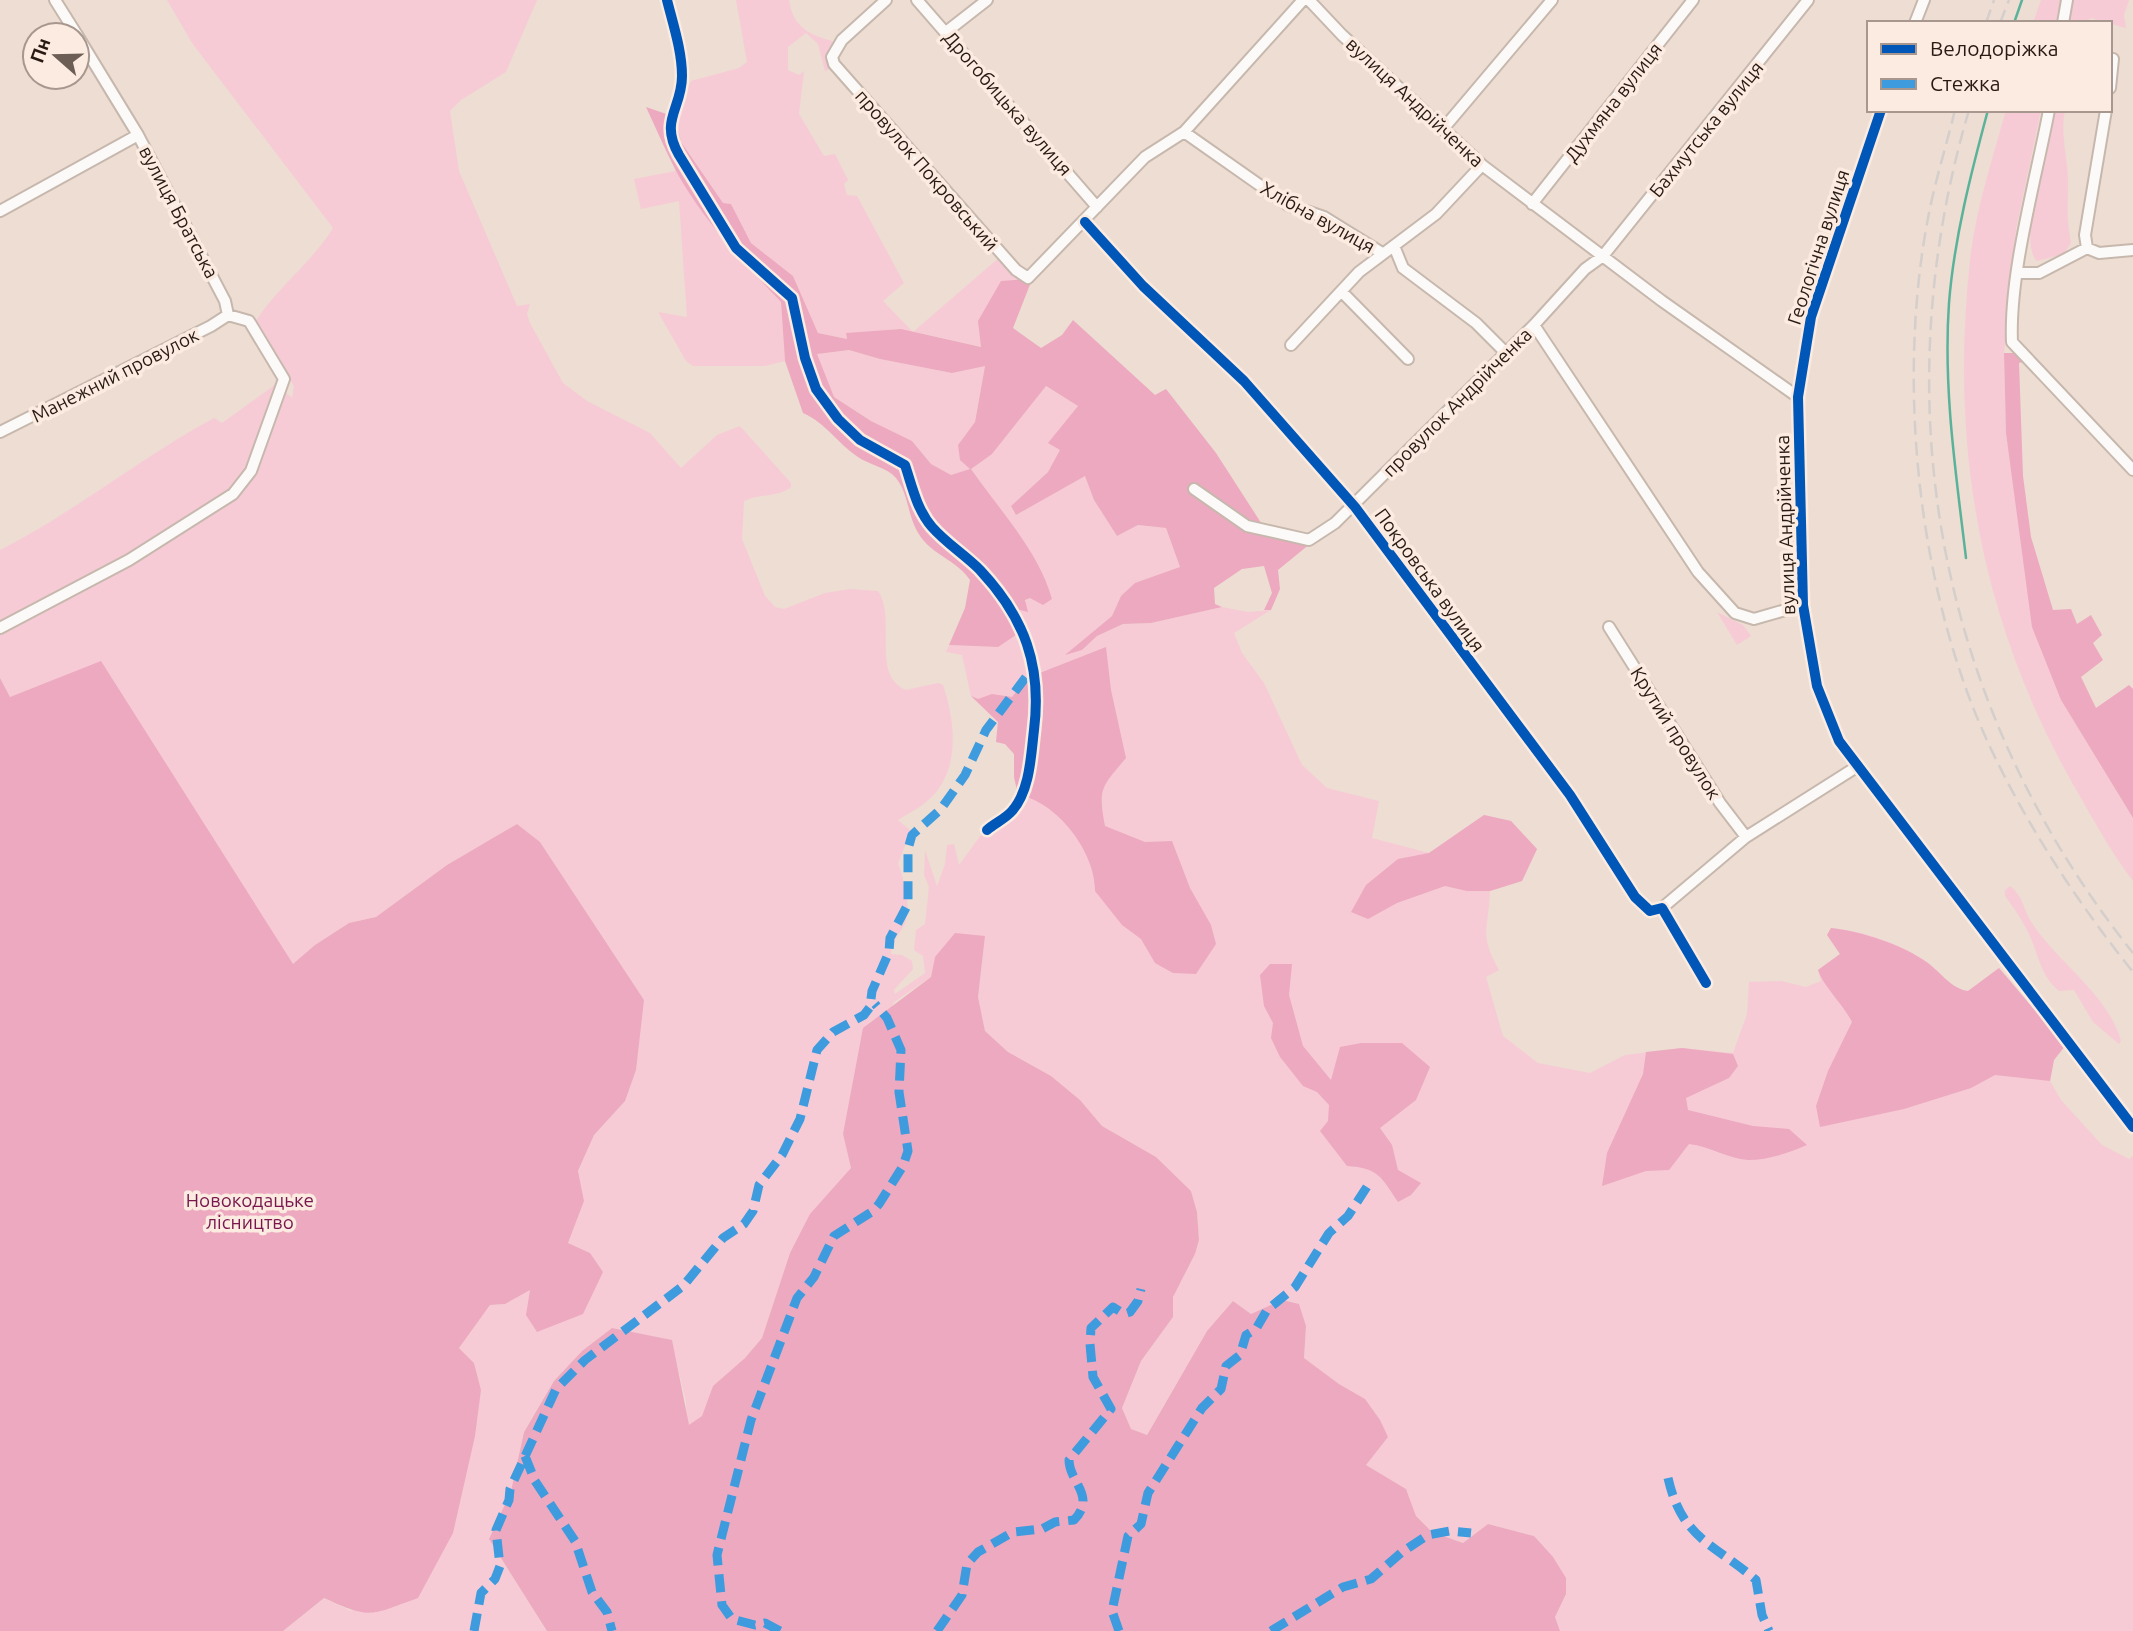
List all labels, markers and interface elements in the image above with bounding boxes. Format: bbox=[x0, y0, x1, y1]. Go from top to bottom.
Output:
north arrow bbox=[21, 21, 91, 91]
legend bbox=[1867, 21, 2112, 112]
street label: Дрогобицька вулиця bbox=[939, 26, 1077, 180]
street label: вулиця Андрійченка bbox=[1342, 33, 1488, 171]
text: Пн bbox=[25, 35, 55, 66]
text: Велодоріжка bbox=[1930, 36, 2059, 60]
street label: Духмяна вулиця bbox=[1560, 38, 1666, 166]
street label: Бахмутська вулиця bbox=[1644, 57, 1768, 201]
text: Стежка bbox=[1930, 71, 2001, 95]
street label: провулок Покровський bbox=[851, 85, 1003, 255]
street label: вулиця Братська bbox=[135, 142, 223, 282]
street label: Геологічна вулиця bbox=[1783, 167, 1853, 327]
street label: Хлібна вулиця bbox=[1257, 177, 1379, 257]
street label: Манежний провулок bbox=[28, 323, 202, 427]
street label: провулок Андрійченка bbox=[1378, 323, 1536, 481]
street label: вулиця Андрійченка bbox=[1771, 435, 1799, 615]
street label: Покровська вулиця bbox=[1370, 504, 1490, 656]
street label: Крутий провулок bbox=[1626, 663, 1726, 803]
park label: Новокодацьке лісництво bbox=[186, 1189, 314, 1233]

